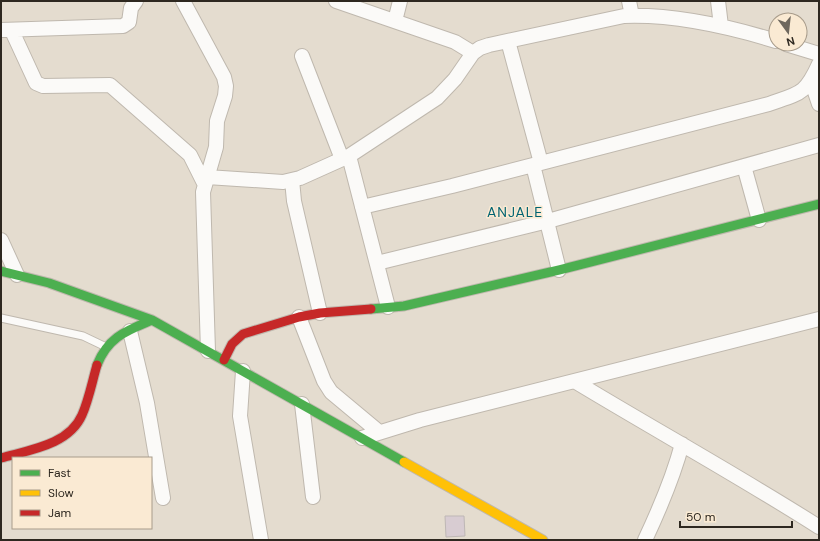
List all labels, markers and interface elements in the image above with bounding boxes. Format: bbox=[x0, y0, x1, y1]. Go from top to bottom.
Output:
north arrow bbox=[768, 12, 808, 52]
text: N bbox=[785, 34, 796, 49]
district label: ANJALE bbox=[487, 203, 543, 221]
legend bbox=[12, 457, 152, 529]
text: Fast bbox=[48, 465, 71, 481]
text: Slow bbox=[48, 485, 74, 501]
scale bar bbox=[680, 503, 792, 529]
text: Jam bbox=[48, 505, 71, 521]
text: 50 m bbox=[686, 509, 715, 525]

